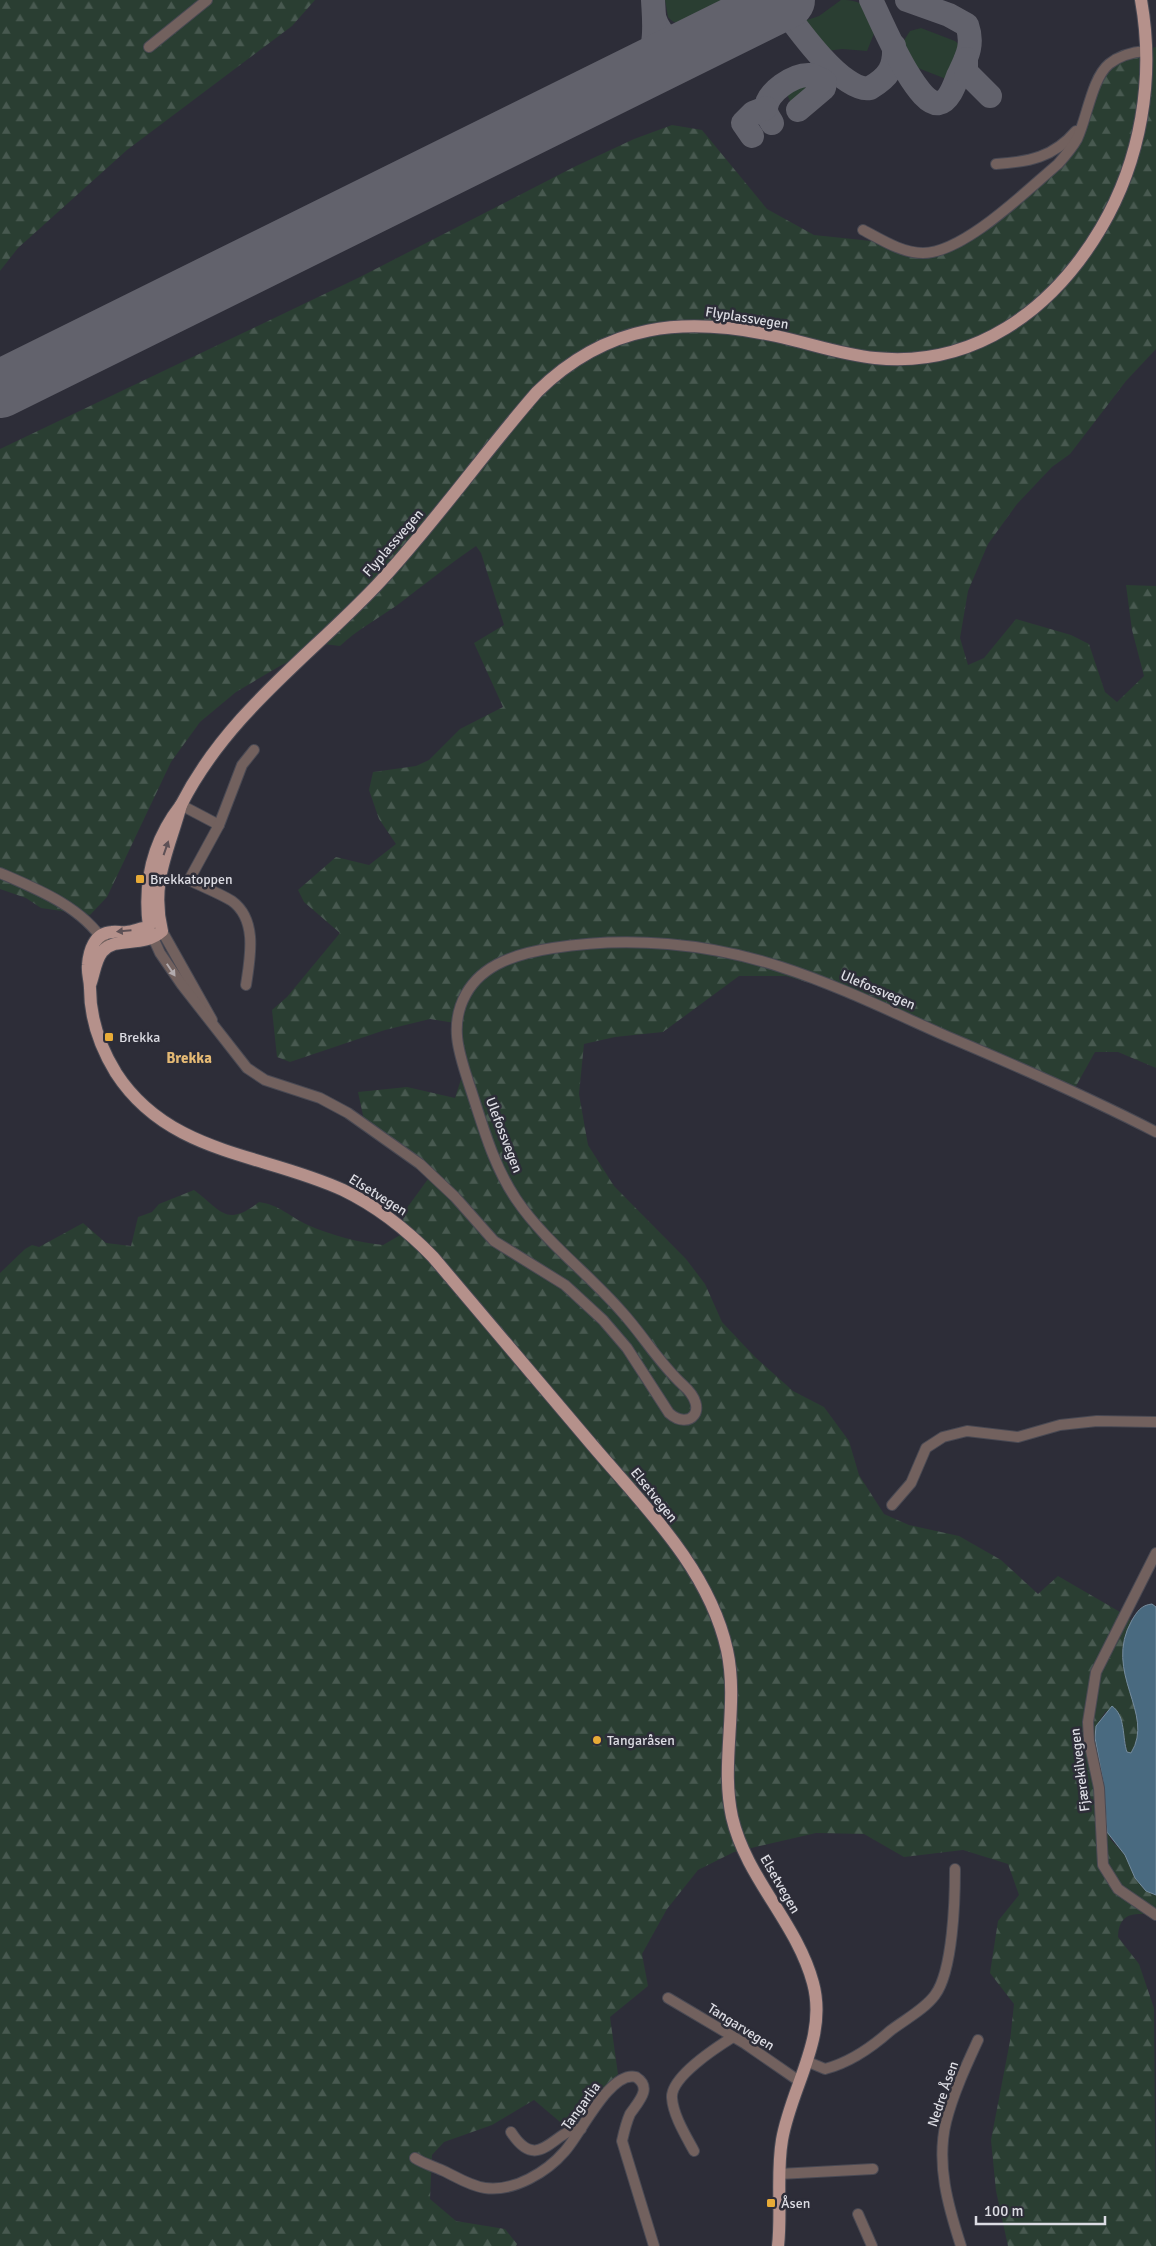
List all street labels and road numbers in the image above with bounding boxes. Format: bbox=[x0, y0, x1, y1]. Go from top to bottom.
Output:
street label: Flyplassvegen bbox=[704, 303, 790, 333]
street label: Flyplassvegen bbox=[359, 506, 427, 580]
street label: Ulefossvegen bbox=[838, 967, 918, 1013]
street label: Ulefossvegen bbox=[482, 1095, 526, 1175]
street label: Elsetvegen bbox=[346, 1170, 410, 1220]
street label: Elsetvegen bbox=[627, 1464, 681, 1526]
street label: Fjærekilvegen bbox=[1066, 1727, 1094, 1813]
street label: Elsetvegen bbox=[756, 1851, 804, 1917]
street label: Tangarvegen bbox=[704, 2000, 778, 2054]
street label: Nedre Åsen bbox=[924, 2059, 962, 2129]
street label: Tangarlia bbox=[558, 2079, 604, 2133]

